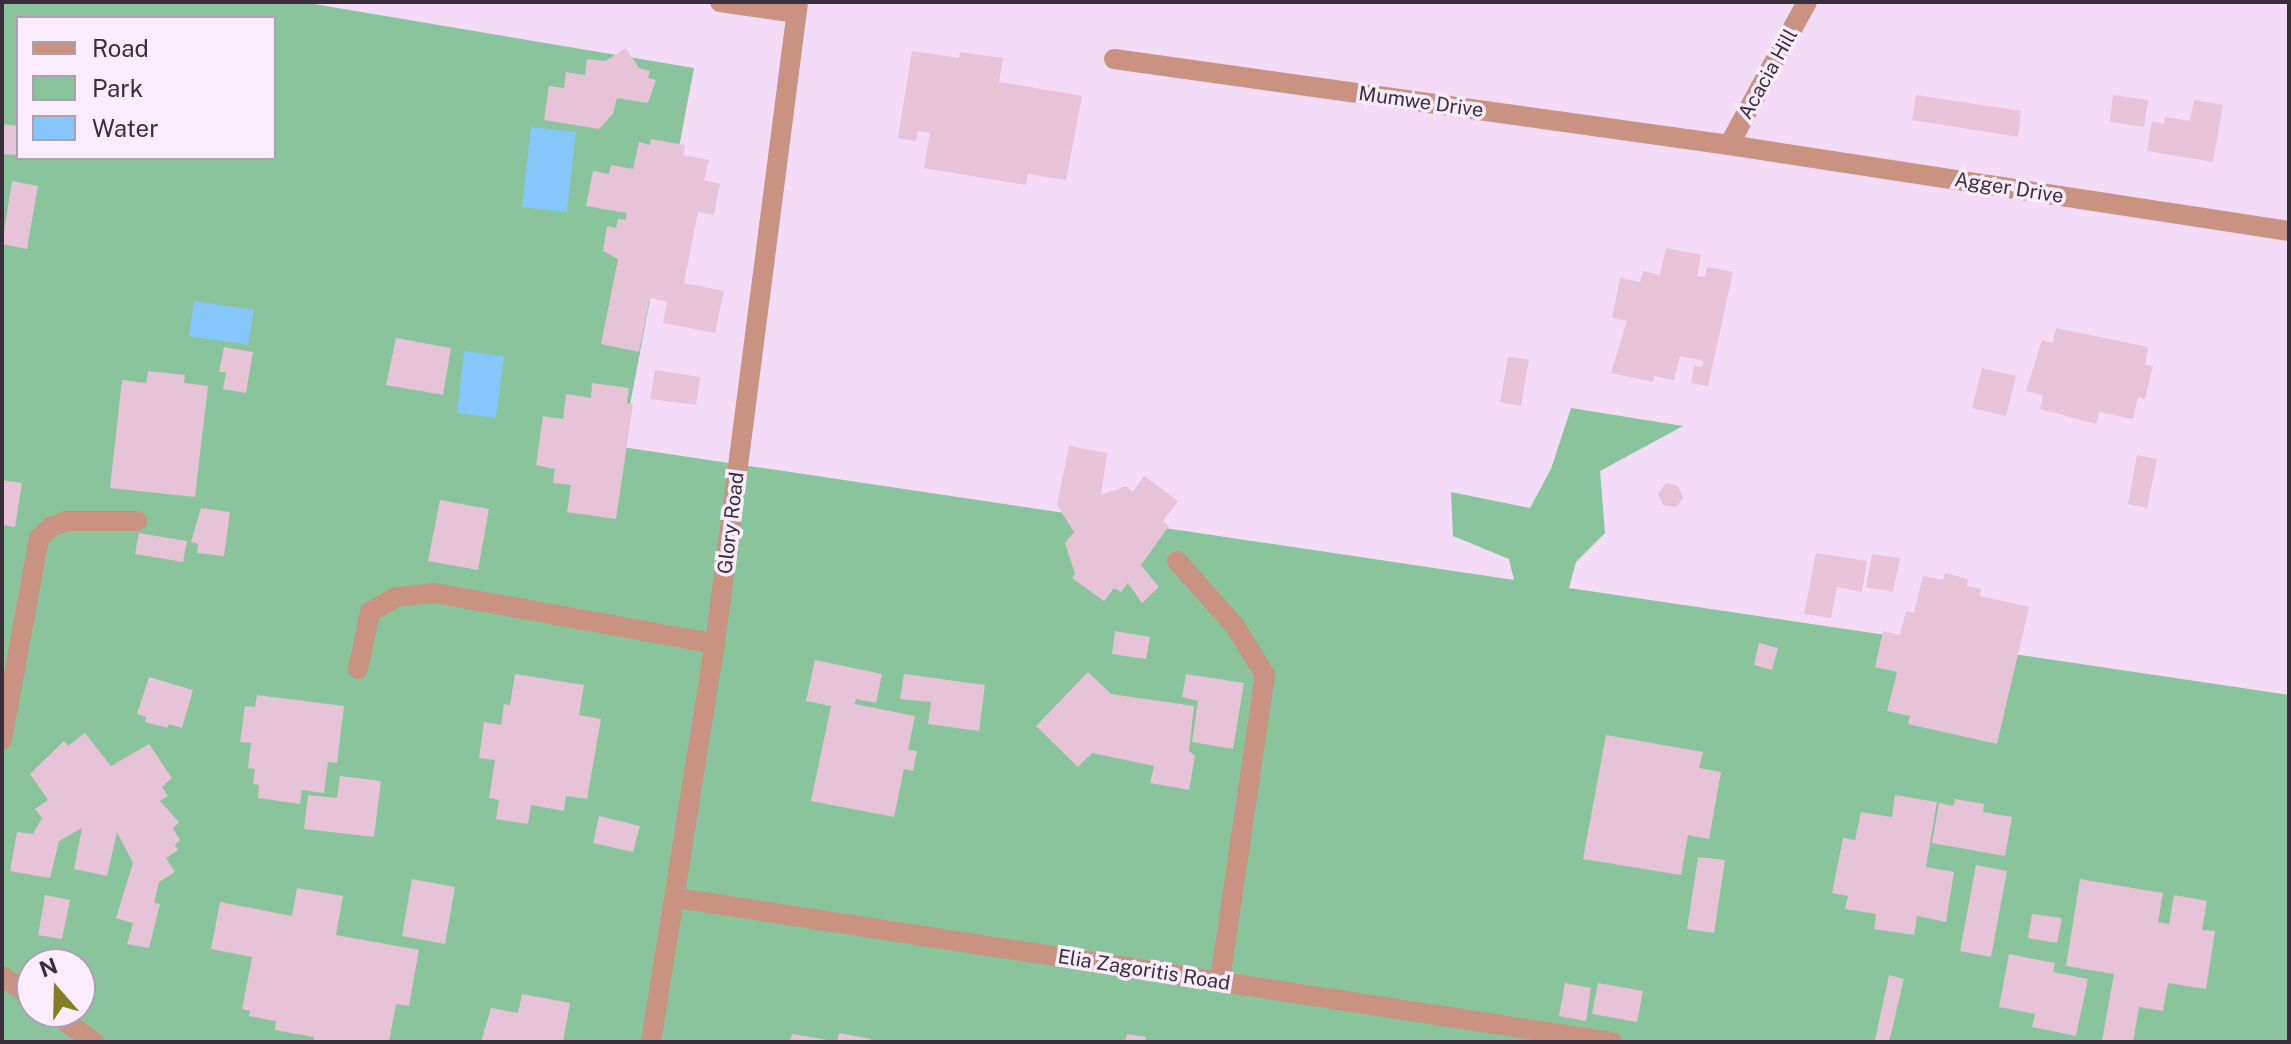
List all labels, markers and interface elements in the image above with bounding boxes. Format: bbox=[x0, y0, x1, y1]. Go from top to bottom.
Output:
legend bbox=[16, 16, 276, 160]
street label: Acacia Hill bbox=[1733, 25, 1803, 123]
text: Road bbox=[92, 34, 149, 62]
text: Park bbox=[92, 74, 143, 102]
street label: Mumwe Drive bbox=[1357, 81, 1485, 123]
text: Water bbox=[92, 114, 159, 142]
street label: Agger Drive bbox=[1953, 168, 2065, 208]
street label: Glory Road bbox=[713, 471, 749, 575]
street label: Elia Zagoritis Road bbox=[1056, 945, 1232, 995]
north arrow bbox=[16, 948, 96, 1028]
text: N bbox=[36, 952, 61, 982]

